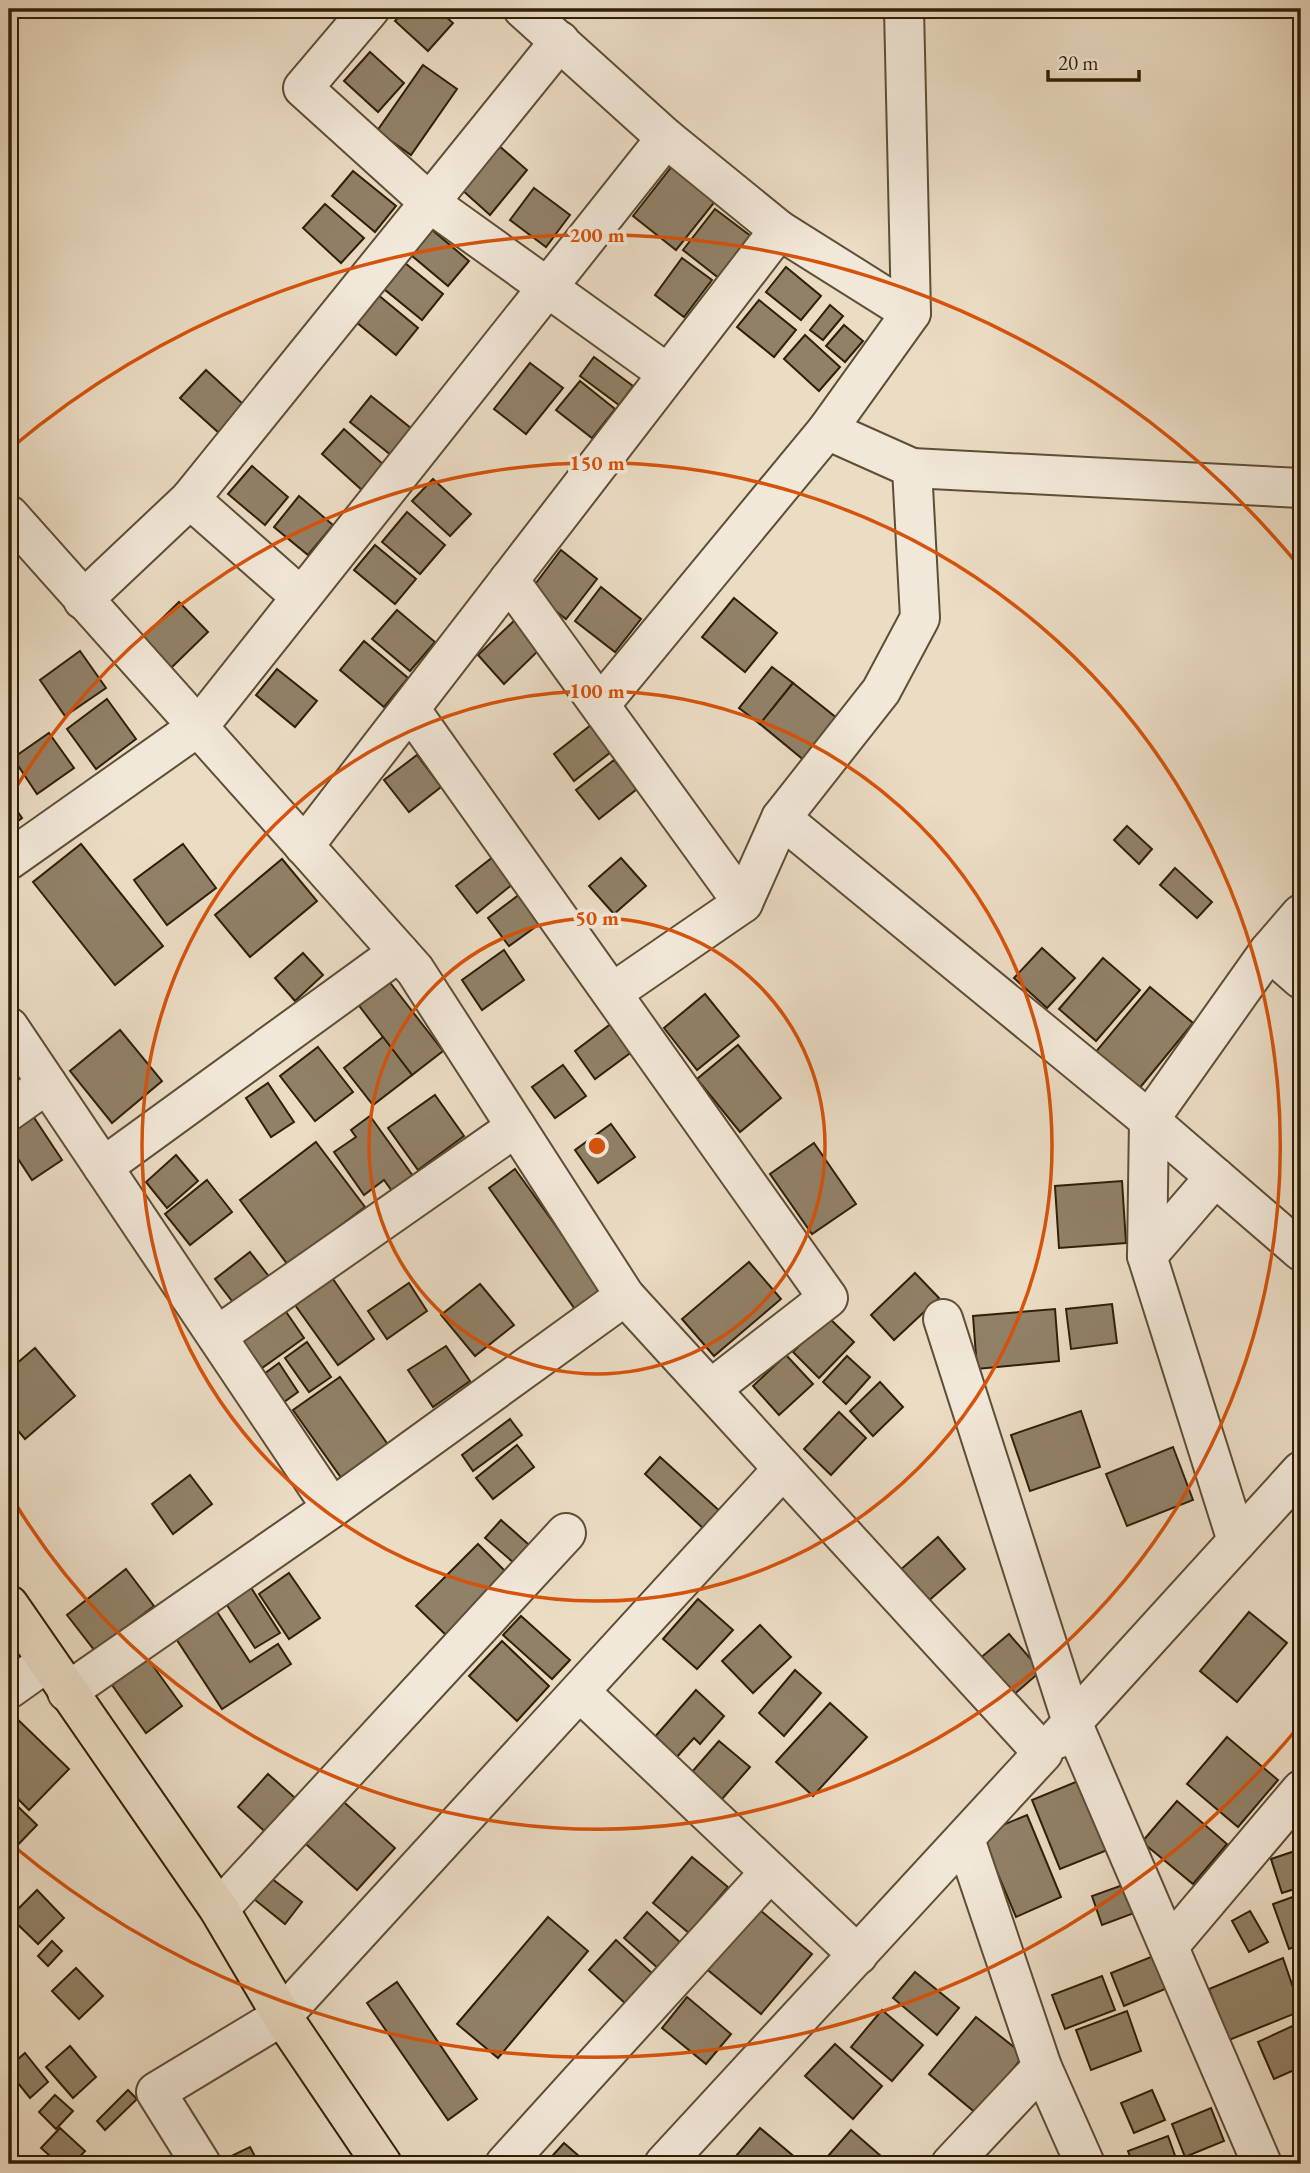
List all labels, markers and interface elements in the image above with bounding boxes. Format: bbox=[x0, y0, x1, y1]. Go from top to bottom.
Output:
scale bar bbox=[1048, 38, 1138, 82]
text: 20 m bbox=[1058, 49, 1099, 76]
text: 200 m bbox=[569, 221, 625, 248]
text: 150 m bbox=[569, 449, 625, 476]
text: 100 m bbox=[569, 677, 625, 704]
text: 50 m bbox=[575, 904, 619, 931]
centre of rings bbox=[585, 1134, 609, 1158]

